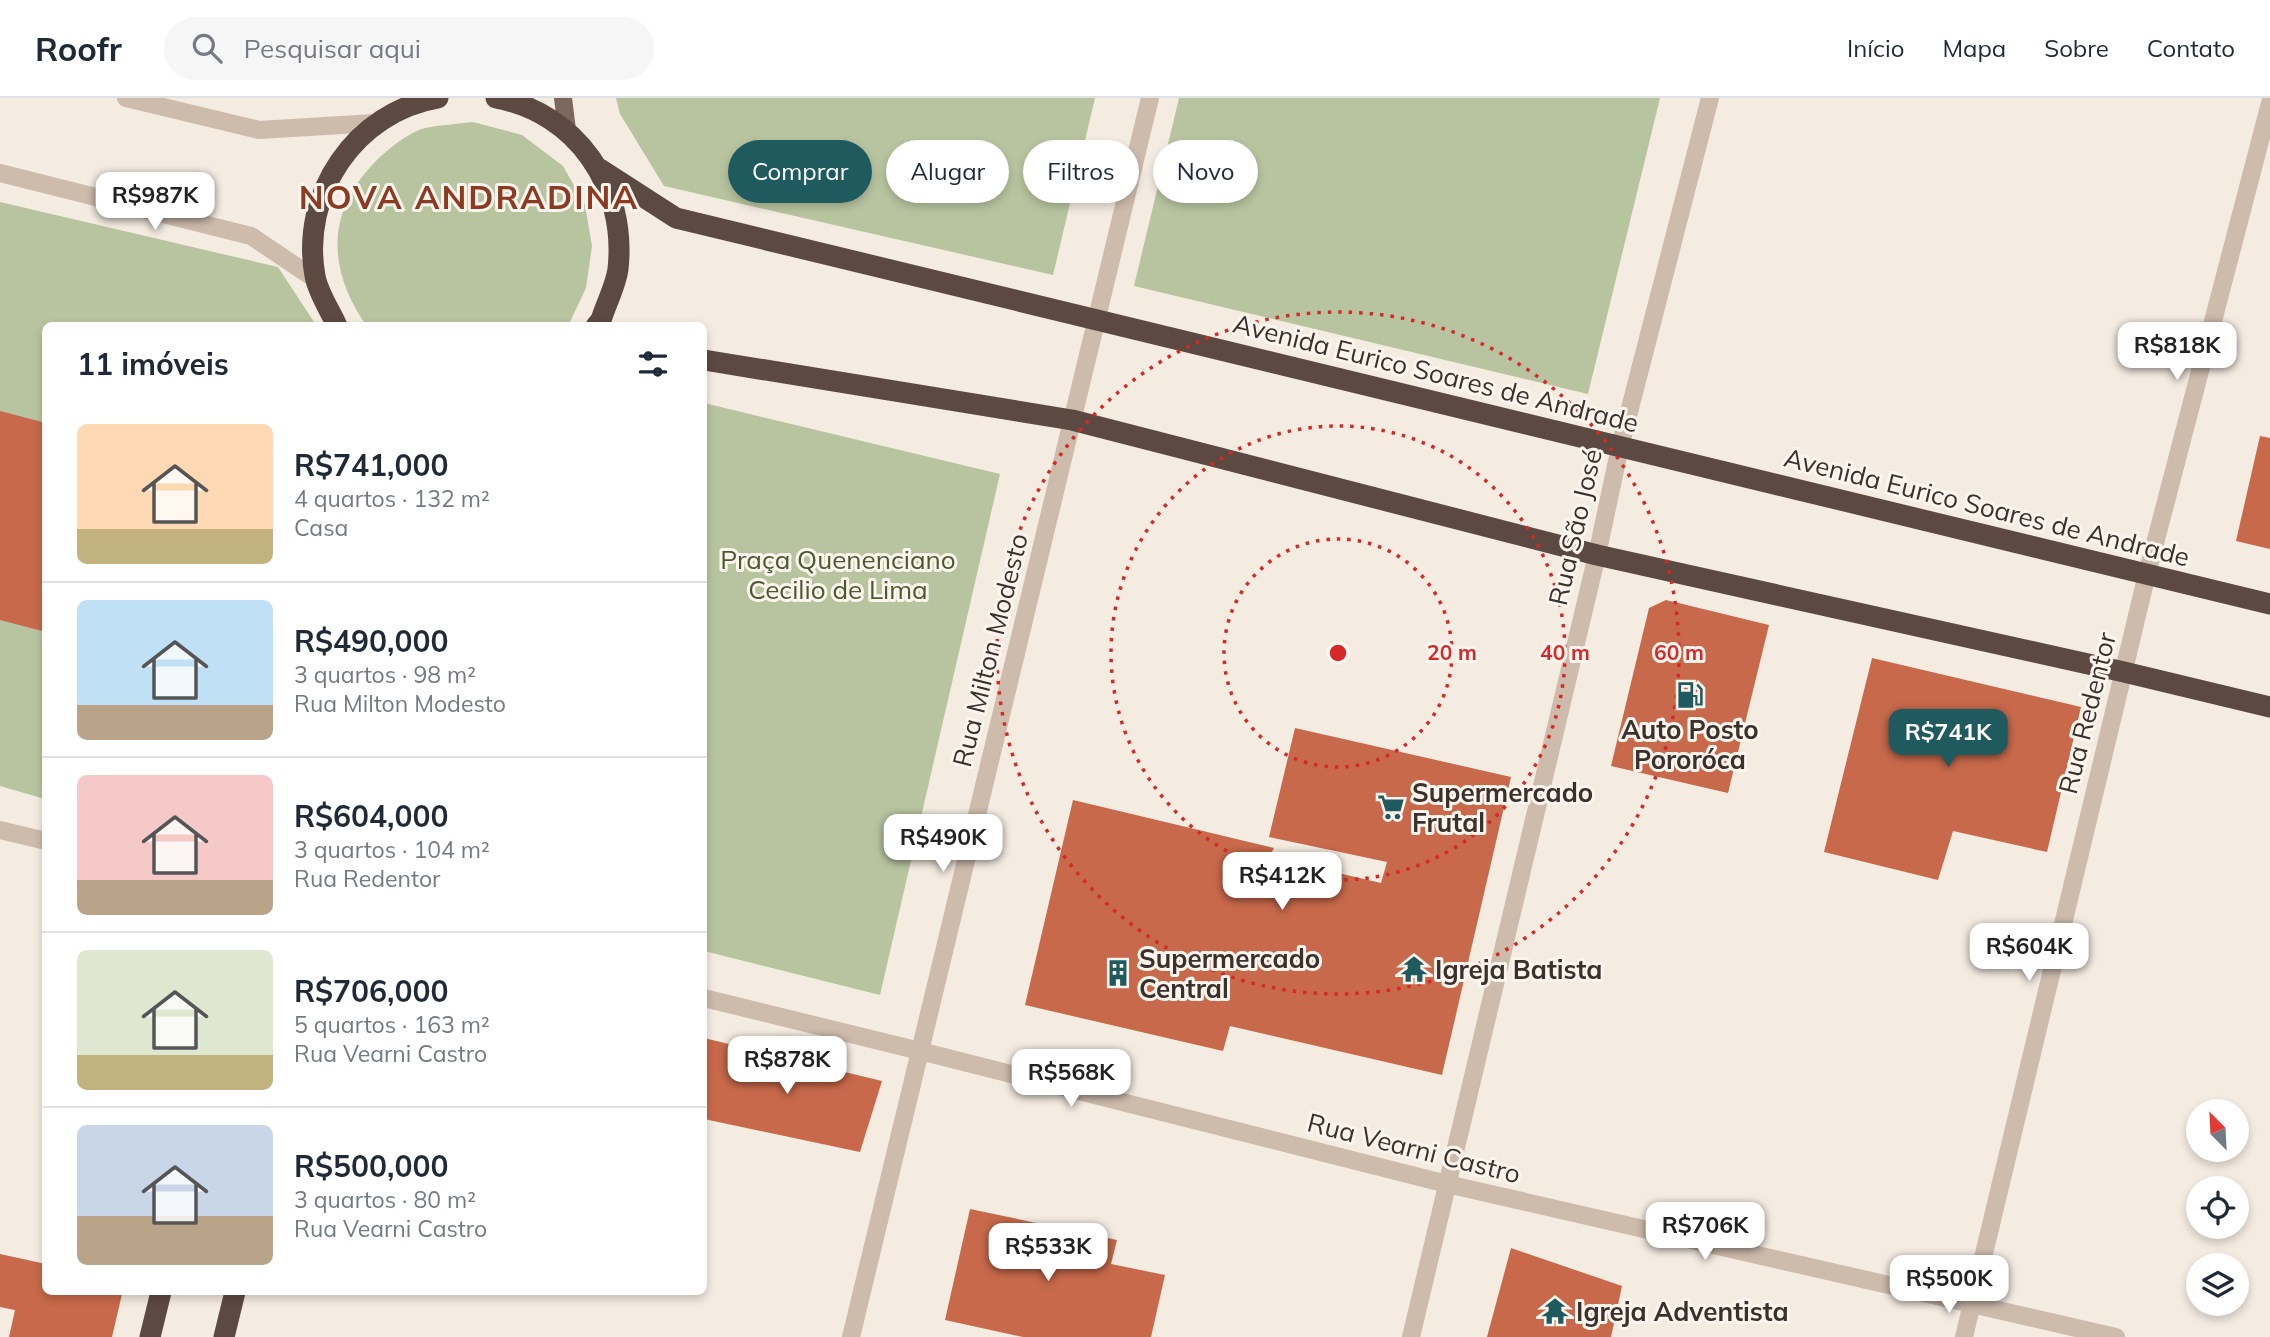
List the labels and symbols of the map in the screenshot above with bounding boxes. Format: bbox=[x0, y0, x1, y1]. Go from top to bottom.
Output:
pin: R$987K bbox=[98, 172, 212, 232]
district label: NOVA ANDRADINA bbox=[299, 176, 639, 217]
street label: Avenida Eurico Soares de Andrade bbox=[1230, 307, 1642, 439]
pin: R$818K bbox=[2120, 322, 2234, 382]
street label: Avenida Eurico Soares de Andrade bbox=[1781, 441, 2193, 573]
street label: Rua São José bbox=[1541, 446, 1609, 608]
street label: Rua Milton Modesto bbox=[945, 530, 1035, 770]
park label: Praça Quenenciano Cecilio de Lima bbox=[720, 543, 956, 606]
street label: Rua Redentor bbox=[2051, 628, 2123, 797]
text: 20 m bbox=[1427, 639, 1477, 665]
text: 40 m bbox=[1540, 639, 1590, 665]
text: 60 m bbox=[1654, 639, 1704, 665]
centre of rings bbox=[1326, 641, 1350, 665]
fuel station icon: Auto Posto Pororóca bbox=[1675, 680, 1705, 710]
pin: R$741K bbox=[1891, 710, 2005, 769]
place label: Auto Posto Pororóca bbox=[1621, 713, 1759, 776]
place label: Supermercado Frutal bbox=[1412, 776, 1593, 839]
supermarket icon: Supermercado Frutal bbox=[1376, 792, 1406, 822]
pin: R$490K bbox=[886, 814, 1000, 874]
pin: R$412K bbox=[1225, 852, 1339, 912]
pin: R$604K bbox=[1972, 924, 2086, 983]
place label: Supermercado Central bbox=[1139, 942, 1320, 1005]
place label: Igreja Batista bbox=[1435, 953, 1602, 986]
temple icon: Igreja Batista bbox=[1399, 954, 1429, 984]
building icon: Supermercado Central bbox=[1103, 958, 1133, 988]
pin: R$878K bbox=[730, 1037, 844, 1096]
pin: R$568K bbox=[1014, 1049, 1128, 1109]
north arrow bbox=[2186, 1099, 2249, 1162]
street label: Rua Vearni Castro bbox=[1304, 1106, 1524, 1190]
pin: R$706K bbox=[1648, 1202, 1762, 1262]
pin: R$533K bbox=[991, 1224, 1105, 1283]
pin: R$500K bbox=[1892, 1256, 2006, 1315]
place label: Igreja Adventista bbox=[1576, 1295, 1789, 1328]
temple icon: Igreja Adventista bbox=[1540, 1296, 1570, 1326]

